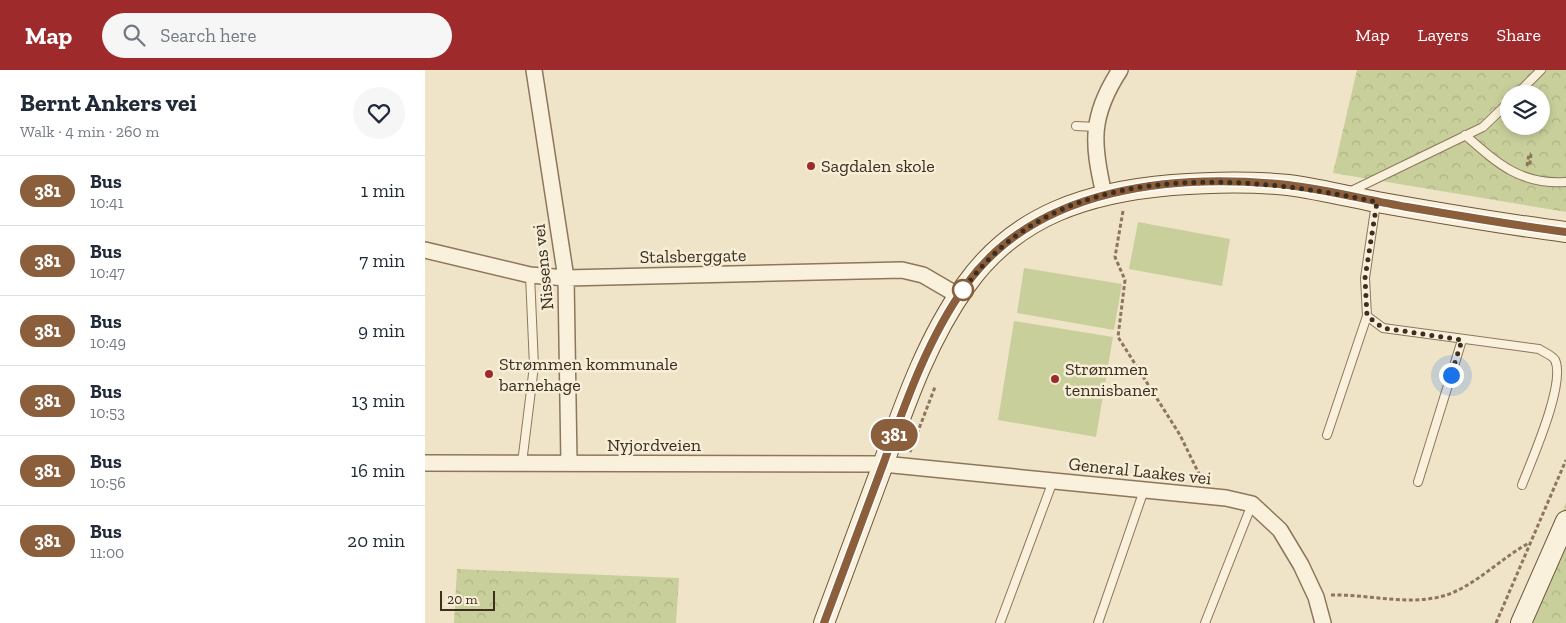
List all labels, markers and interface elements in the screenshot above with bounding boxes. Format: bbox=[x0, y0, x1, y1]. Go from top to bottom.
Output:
search box bbox=[102, 13, 452, 58]
text: Map bbox=[25, 21, 72, 50]
icon: search bbox=[120, 21, 148, 49]
text: Search here bbox=[160, 24, 257, 47]
text: Map bbox=[1355, 24, 1390, 46]
text: Layers bbox=[1418, 24, 1469, 46]
text: Share bbox=[1497, 24, 1541, 46]
map controls bbox=[1500, 85, 1550, 135]
button: layers bbox=[1500, 85, 1550, 135]
button: heart bbox=[353, 87, 405, 139]
text: Bernt Ankers vei bbox=[20, 88, 197, 117]
text: Walk · 4 min · 260 m bbox=[20, 122, 159, 141]
place label: Sagdalen skole bbox=[821, 155, 935, 177]
marker: Sagdalen skole bbox=[805, 160, 817, 172]
text: Bus bbox=[90, 170, 122, 193]
text: 1 min bbox=[361, 179, 405, 202]
text: 381 bbox=[34, 180, 61, 202]
text: 10:41 bbox=[90, 193, 124, 212]
street label: Nissens vei bbox=[528, 223, 558, 311]
text: Bus bbox=[90, 240, 122, 263]
street label: Stalsberggate bbox=[639, 244, 747, 268]
text: 7 min bbox=[359, 249, 405, 272]
text: 381 bbox=[34, 250, 61, 272]
text: 10:47 bbox=[90, 263, 125, 282]
unlabelled marker bbox=[952, 279, 974, 301]
text: Bus bbox=[90, 310, 122, 333]
text: 9 min bbox=[358, 319, 405, 342]
text: 381 bbox=[34, 320, 61, 342]
text: 10:49 bbox=[90, 333, 126, 352]
place label: Strømmen kommunale barnehage bbox=[498, 353, 678, 396]
place label: Strømmen tennisbaner bbox=[1065, 358, 1158, 401]
your location bbox=[1439, 363, 1464, 388]
marker: Strømmen kommunale barnehage bbox=[483, 368, 495, 380]
marker: Strømmen tennisbaner bbox=[1049, 373, 1061, 385]
text: Bus bbox=[90, 380, 122, 403]
text: 13 min bbox=[351, 389, 405, 412]
text: 381 bbox=[34, 390, 61, 412]
text: 10:53 bbox=[90, 403, 125, 422]
line badge: 381 bbox=[865, 419, 923, 451]
text: 381 bbox=[881, 424, 907, 446]
street label: Nyjordveien bbox=[607, 434, 702, 456]
text: Bus bbox=[90, 450, 122, 473]
street label: General Laakes vei bbox=[1068, 453, 1212, 489]
text: 16 min bbox=[351, 459, 405, 482]
text: 381 bbox=[34, 460, 61, 482]
text: 10:56 bbox=[90, 473, 126, 492]
text: Bus bbox=[90, 520, 122, 543]
text: 20 min bbox=[347, 529, 405, 552]
text: 381 bbox=[34, 530, 61, 552]
text: 11:00 bbox=[90, 543, 124, 562]
scale bar bbox=[440, 588, 495, 611]
text: 20 m bbox=[447, 591, 478, 608]

